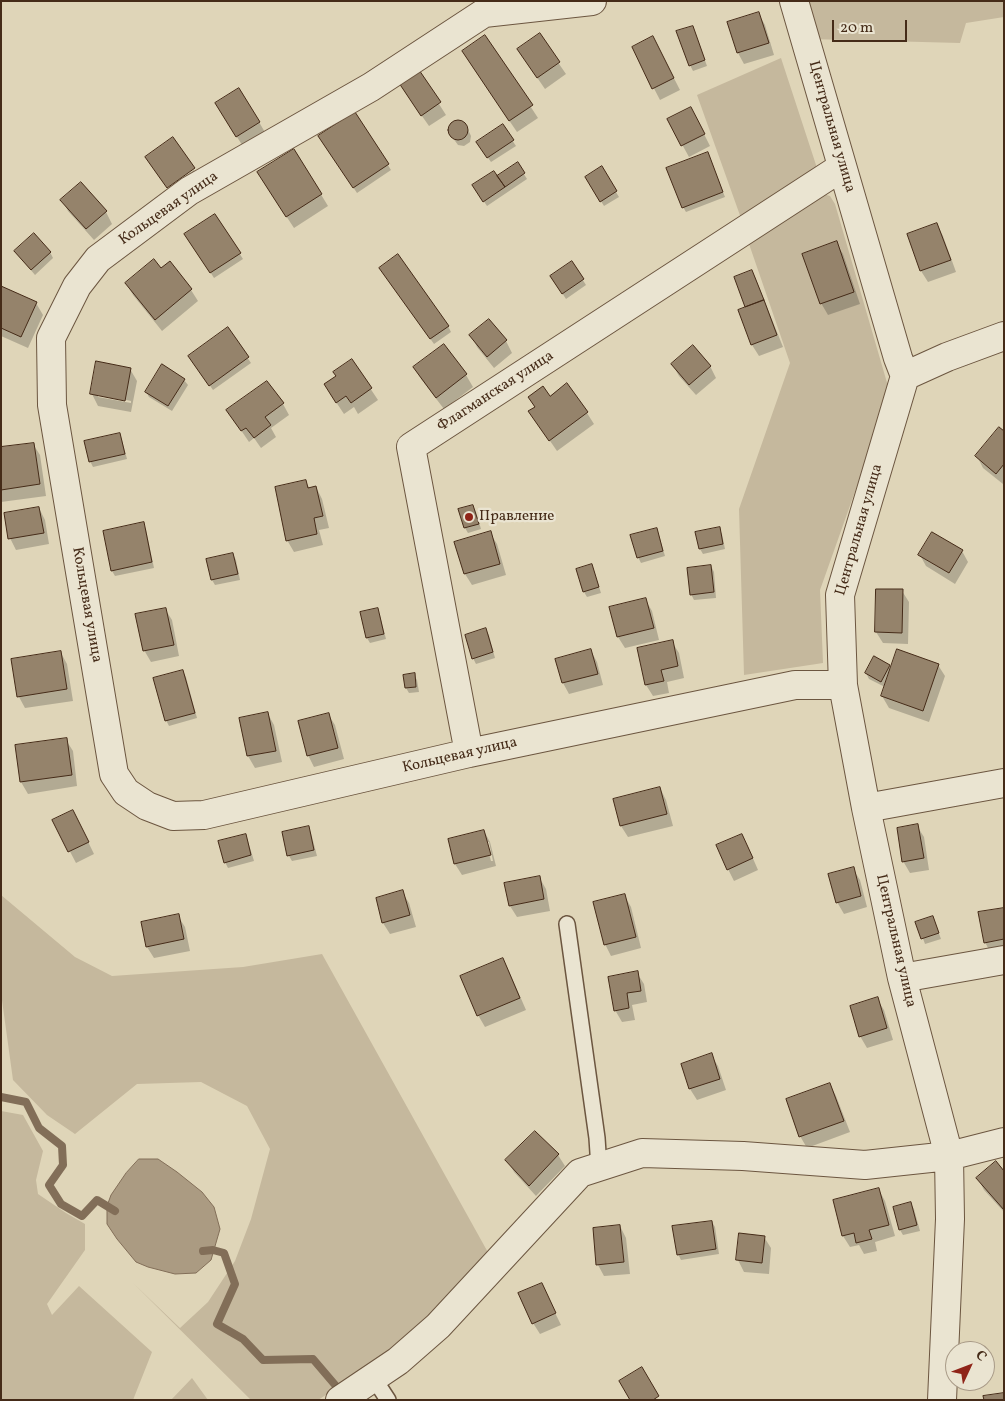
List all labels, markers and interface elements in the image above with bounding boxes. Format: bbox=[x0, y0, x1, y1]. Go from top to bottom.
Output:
scale bar bbox=[835, 10, 910, 42]
text: 20 m bbox=[840, 18, 873, 39]
street label: Центральная улица bbox=[804, 59, 858, 195]
street label: Кольцевая улица bbox=[116, 168, 222, 250]
street label: Флагманская улица bbox=[434, 348, 558, 436]
street label: Центральная улица bbox=[833, 462, 887, 598]
place label: Правление bbox=[479, 508, 554, 526]
marker: Правление bbox=[463, 511, 475, 523]
street label: Кольцевая улица bbox=[67, 546, 105, 664]
street label: Кольцевая улица bbox=[401, 734, 519, 778]
street label: Центральная улица bbox=[871, 873, 919, 1009]
north arrow bbox=[945, 1341, 995, 1391]
text: С bbox=[971, 1346, 991, 1366]

